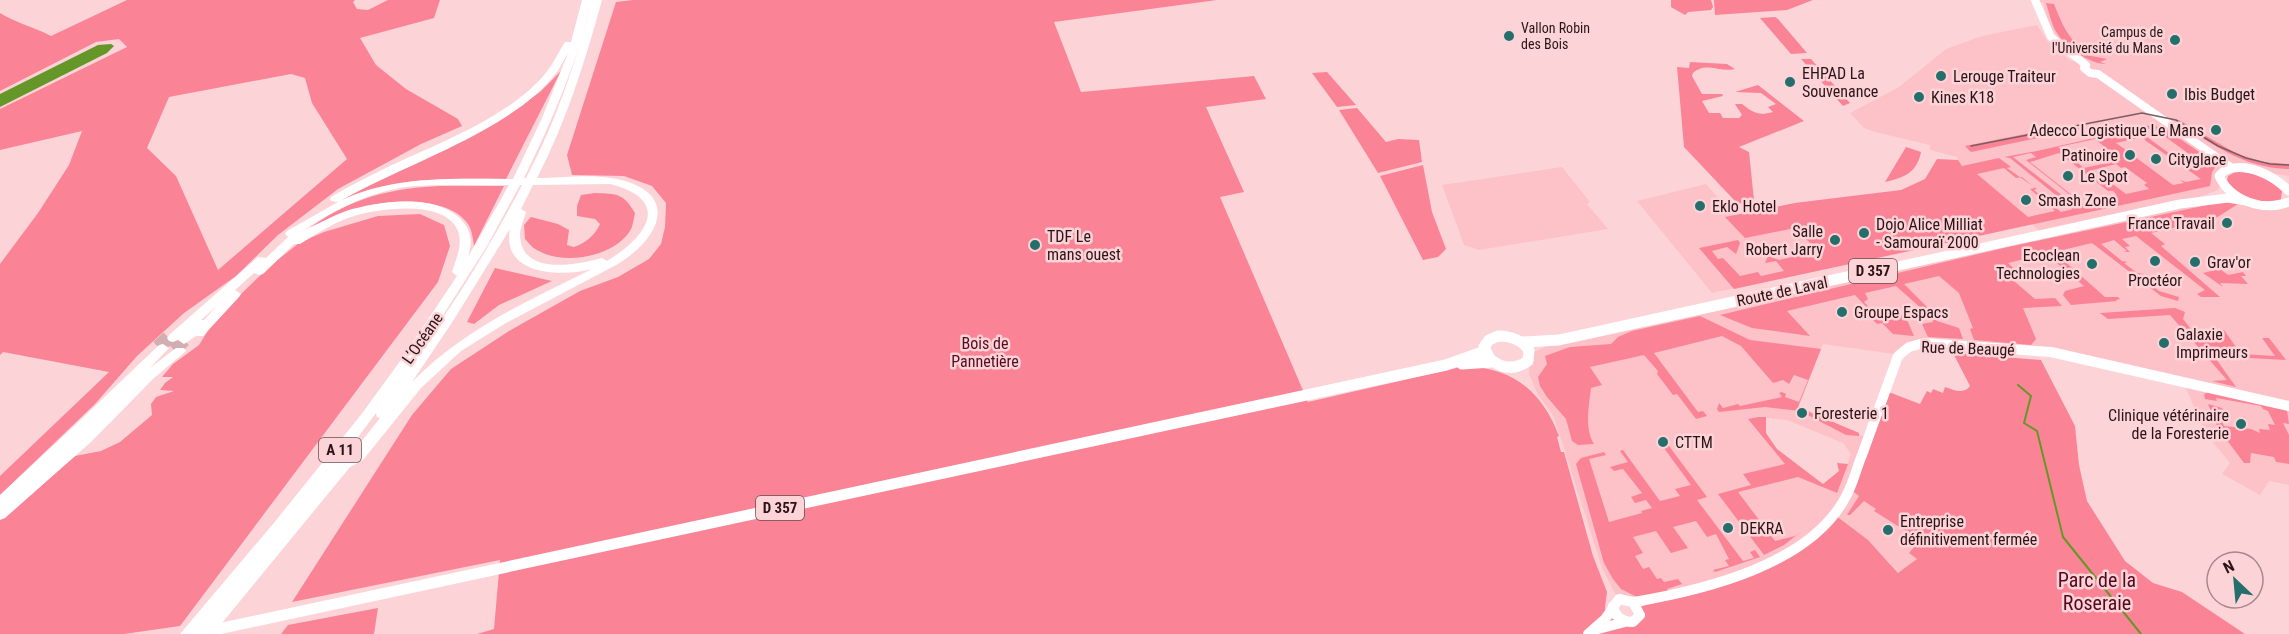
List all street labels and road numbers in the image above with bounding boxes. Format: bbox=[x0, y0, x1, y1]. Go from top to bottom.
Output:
road number: D 357 bbox=[1849, 259, 1897, 283]
street label: Route de Laval bbox=[1735, 273, 1829, 310]
street label: L’Océane bbox=[398, 309, 447, 368]
street label: Rue de Beaugé bbox=[1921, 337, 2015, 360]
road number: A 11 bbox=[319, 438, 361, 462]
road number: D 357 bbox=[756, 496, 804, 520]

